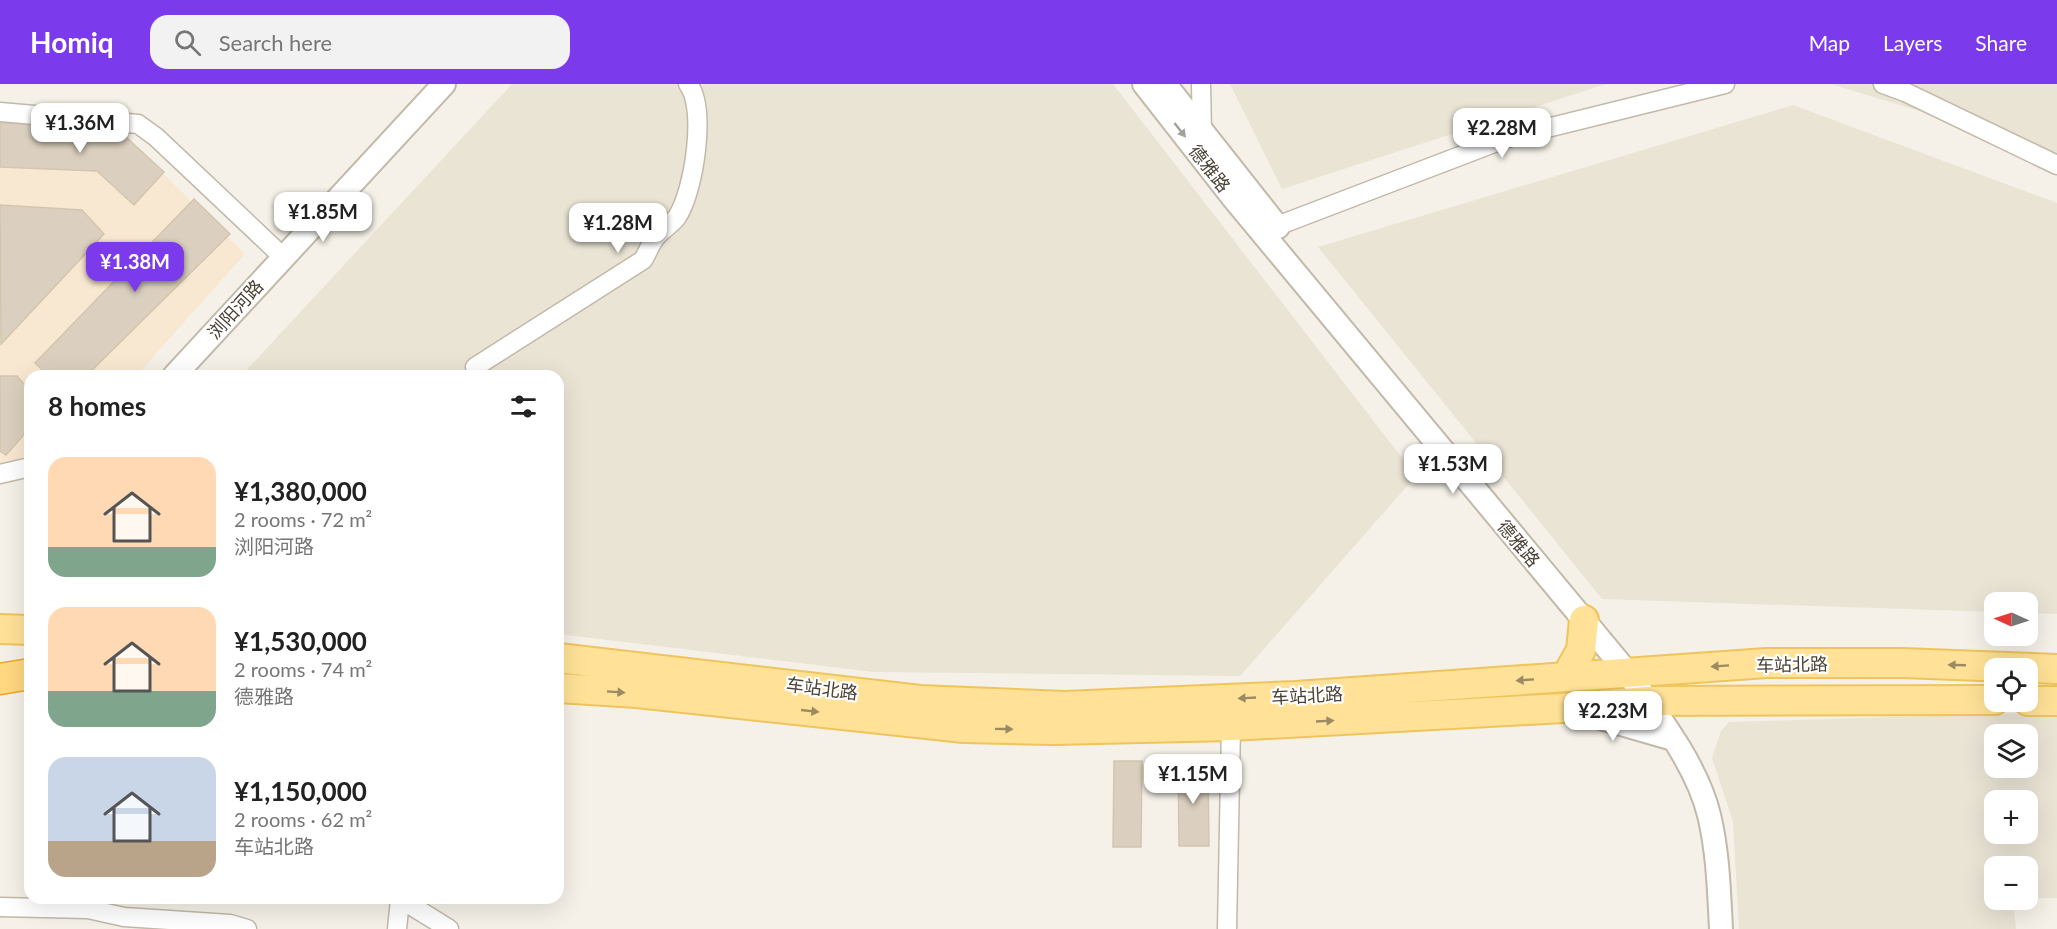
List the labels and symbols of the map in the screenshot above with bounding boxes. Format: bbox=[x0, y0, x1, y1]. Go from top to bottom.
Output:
pin: ¥1.36M bbox=[31, 103, 129, 154]
pin: ¥2.28M bbox=[1453, 108, 1551, 159]
one-way arrow bbox=[1174, 122, 1186, 138]
street label: 德雅路 bbox=[1185, 140, 1235, 196]
pin: ¥1.85M bbox=[274, 192, 372, 243]
pin: ¥1.28M bbox=[569, 203, 667, 254]
pin: ¥1.38M bbox=[86, 242, 184, 293]
street label: 浏阳河路 bbox=[203, 275, 267, 343]
pin: ¥1.53M bbox=[1404, 444, 1502, 495]
street label: 德雅路 bbox=[1493, 515, 1545, 571]
north arrow bbox=[1984, 592, 2038, 646]
street label: 车站北路 bbox=[1756, 652, 1828, 676]
one-way arrow bbox=[1947, 660, 1966, 670]
one-way arrow bbox=[1710, 662, 1729, 671]
street label: 车站北路 bbox=[785, 673, 859, 703]
one-way arrow bbox=[1516, 675, 1535, 684]
street label: 车站北路 bbox=[1270, 682, 1344, 708]
one-way arrow bbox=[607, 687, 626, 696]
pin: ¥2.23M bbox=[1564, 691, 1662, 742]
one-way arrow bbox=[1237, 693, 1256, 702]
one-way arrow bbox=[801, 707, 820, 716]
one-way arrow bbox=[1316, 716, 1335, 725]
one-way arrow bbox=[995, 724, 1014, 733]
pin: ¥1.15M bbox=[1144, 754, 1242, 805]

